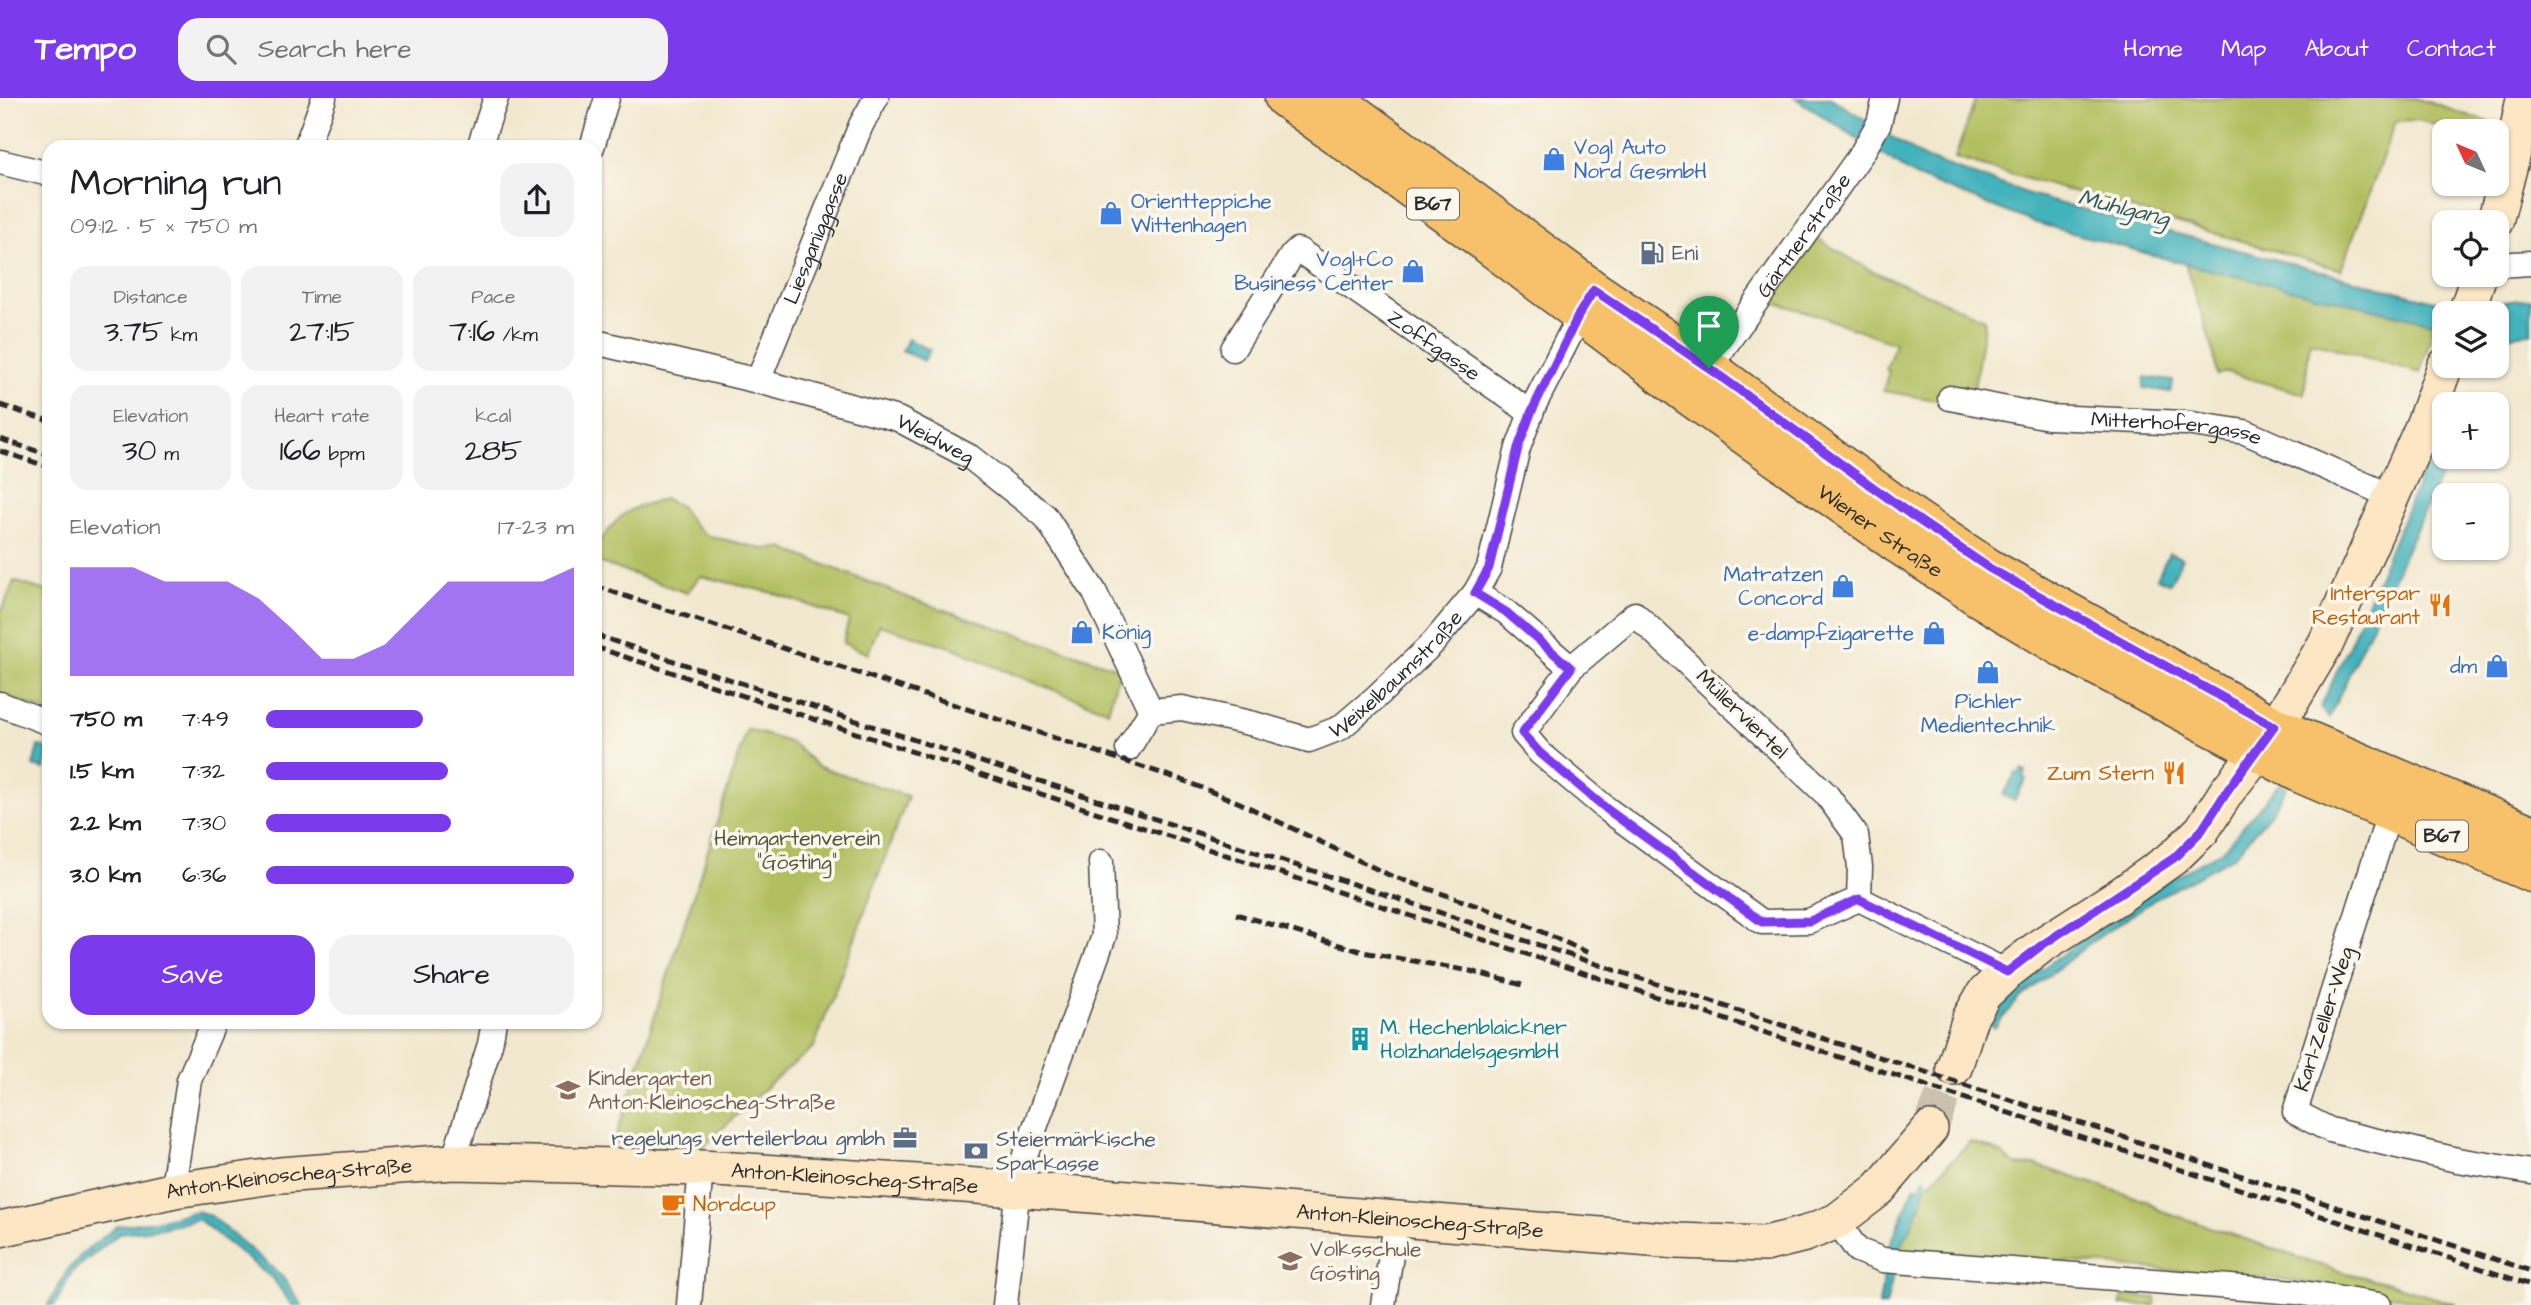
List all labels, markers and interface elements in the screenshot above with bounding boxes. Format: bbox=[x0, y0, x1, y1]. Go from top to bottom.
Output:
search box bbox=[178, 18, 668, 81]
text: Tempo bbox=[35, 26, 136, 72]
icon: search bbox=[202, 30, 240, 68]
text: Search here bbox=[258, 31, 411, 67]
text: Home bbox=[2123, 32, 2183, 66]
text: Map bbox=[2221, 32, 2266, 66]
text: About bbox=[2304, 32, 2369, 66]
text: Contact bbox=[2407, 32, 2496, 66]
north arrow bbox=[2432, 119, 2510, 196]
map controls bbox=[2432, 119, 2509, 560]
place label: Vogl Auto Nord GesmbH bbox=[1574, 133, 1707, 186]
shop icon: Vogl Auto Nord GesmbH bbox=[1540, 145, 1568, 173]
text: Morning run bbox=[70, 158, 282, 210]
button: share bbox=[500, 163, 574, 237]
street label: Gärtnerstraße bbox=[1749, 167, 1858, 303]
street label: Liesganiggasse bbox=[776, 168, 855, 308]
water label: Mühlgang bbox=[2075, 181, 2174, 236]
place label: Orientteppiche Wittenhagen bbox=[1131, 187, 1272, 242]
road number: B67 bbox=[1407, 188, 1459, 220]
shop icon: Orientteppiche Wittenhagen bbox=[1097, 199, 1125, 227]
text: 09:12 · 5 × 750 m bbox=[70, 210, 257, 242]
button: locate bbox=[2432, 210, 2509, 287]
fuel station icon: Eni bbox=[1638, 239, 1666, 267]
place label: Eni bbox=[1672, 239, 1698, 268]
place label: Vogl+Co Business Center bbox=[1234, 245, 1393, 298]
shop icon: Vogl+Co Business Center bbox=[1399, 257, 1427, 285]
text: Distance bbox=[114, 284, 188, 311]
text: Time bbox=[302, 284, 342, 311]
text: Pace bbox=[471, 284, 515, 311]
pin bbox=[1679, 296, 1739, 368]
button: layers bbox=[2432, 301, 2509, 378]
street label: Zoffgasse bbox=[1382, 302, 1486, 388]
icon: arrive bbox=[1690, 307, 1728, 345]
text: 3.75 bbox=[104, 311, 163, 353]
text: 27:15 bbox=[289, 311, 355, 353]
text: 7:16 bbox=[449, 311, 495, 353]
text: km bbox=[163, 322, 197, 349]
text: /km bbox=[495, 322, 538, 349]
button: + bbox=[2432, 392, 2509, 469]
text: Elevation bbox=[113, 403, 188, 430]
text: Heart rate bbox=[274, 403, 370, 430]
text: kcal bbox=[475, 403, 512, 430]
street label: Mitterhofergasse bbox=[2090, 404, 2267, 452]
street label: Weidweg bbox=[891, 406, 980, 473]
text: 30 bbox=[122, 430, 157, 472]
text: 166 bbox=[279, 430, 321, 472]
text: 285 bbox=[464, 430, 522, 472]
text: m bbox=[157, 441, 179, 468]
text: bpm bbox=[321, 441, 365, 468]
street label: Wiener Straße bbox=[1812, 477, 1949, 585]
button: − bbox=[2432, 483, 2509, 560]
text: Elevation bbox=[70, 511, 161, 543]
text: 17–23 m bbox=[498, 511, 574, 543]
place label: Matratzen Concord bbox=[1723, 560, 1823, 613]
shop icon: Matratzen Concord bbox=[1829, 572, 1857, 600]
place label: Interspar Restaurant bbox=[2312, 579, 2420, 632]
restaurant icon: Interspar Restaurant bbox=[2426, 591, 2454, 619]
street label: Weixelbaumstraße bbox=[1325, 604, 1469, 745]
shop icon: König bbox=[1068, 618, 1096, 646]
place label: König bbox=[1102, 618, 1151, 649]
place label: e-dampfzigarette bbox=[1748, 619, 1914, 650]
shop icon: e-dampfzigarette bbox=[1920, 619, 1948, 647]
place label: dm bbox=[2450, 652, 2478, 681]
shop icon: dm bbox=[2483, 652, 2511, 680]
shop icon: Pichler Medientechnik bbox=[1974, 658, 2002, 686]
street label: Müllerviertel bbox=[1690, 663, 1794, 765]
place label: Pichler Medientechnik bbox=[1921, 687, 2055, 740]
text: 750 m bbox=[70, 703, 142, 735]
text: 7:49 bbox=[182, 703, 229, 735]
text: 1.5 km bbox=[70, 755, 134, 787]
text: 7:32 bbox=[182, 755, 225, 787]
place label: Zum Stern bbox=[2047, 759, 2154, 788]
restaurant icon: Zum Stern bbox=[2160, 759, 2188, 787]
text: 2.2 km bbox=[70, 807, 141, 839]
text: 7:30 bbox=[182, 807, 226, 839]
road number: B67 bbox=[2416, 820, 2468, 852]
park label: Heimgartenverein "Gösting" bbox=[714, 824, 880, 879]
text: 3.0 km bbox=[70, 859, 141, 891]
text: 6:36 bbox=[182, 859, 226, 891]
button: Save bbox=[70, 935, 315, 1015]
button: Share bbox=[329, 935, 574, 1015]
street label: Karl-Zeller-Weg bbox=[2287, 943, 2363, 1096]
place label: M. Hechenblaickner HolzhandelsgesmbH bbox=[1380, 1013, 1567, 1068]
building icon: M. Hechenblaickner HolzhandelsgesmbH bbox=[1346, 1025, 1374, 1053]
place label: Kindergarten Anton-Kleinoscheg-Straße bbox=[588, 1064, 836, 1119]
school or university icon: Kindergarten Anton-Kleinoscheg-Straße bbox=[554, 1076, 582, 1104]
place label: regelungs verteilerbau gmbh bbox=[612, 1124, 886, 1155]
office icon: regelungs verteilerbau gmbh bbox=[891, 1124, 919, 1152]
place label: Steiermärkische Sparkasse bbox=[996, 1125, 1156, 1179]
bank icon: Steiermärkische Sparkasse bbox=[962, 1137, 990, 1165]
street label: Anton-Kleinoscheg-Straße bbox=[163, 1151, 413, 1206]
street label: Anton-Kleinoscheg-Straße bbox=[730, 1155, 980, 1201]
cafe icon: Nordcup bbox=[659, 1190, 687, 1218]
place label: Nordcup bbox=[693, 1190, 776, 1220]
street label: Anton-Kleinoscheg-Straße bbox=[1295, 1197, 1545, 1245]
place label: Volksschule Gösting bbox=[1310, 1235, 1421, 1290]
school or university icon: Volksschule Gösting bbox=[1276, 1247, 1304, 1275]

